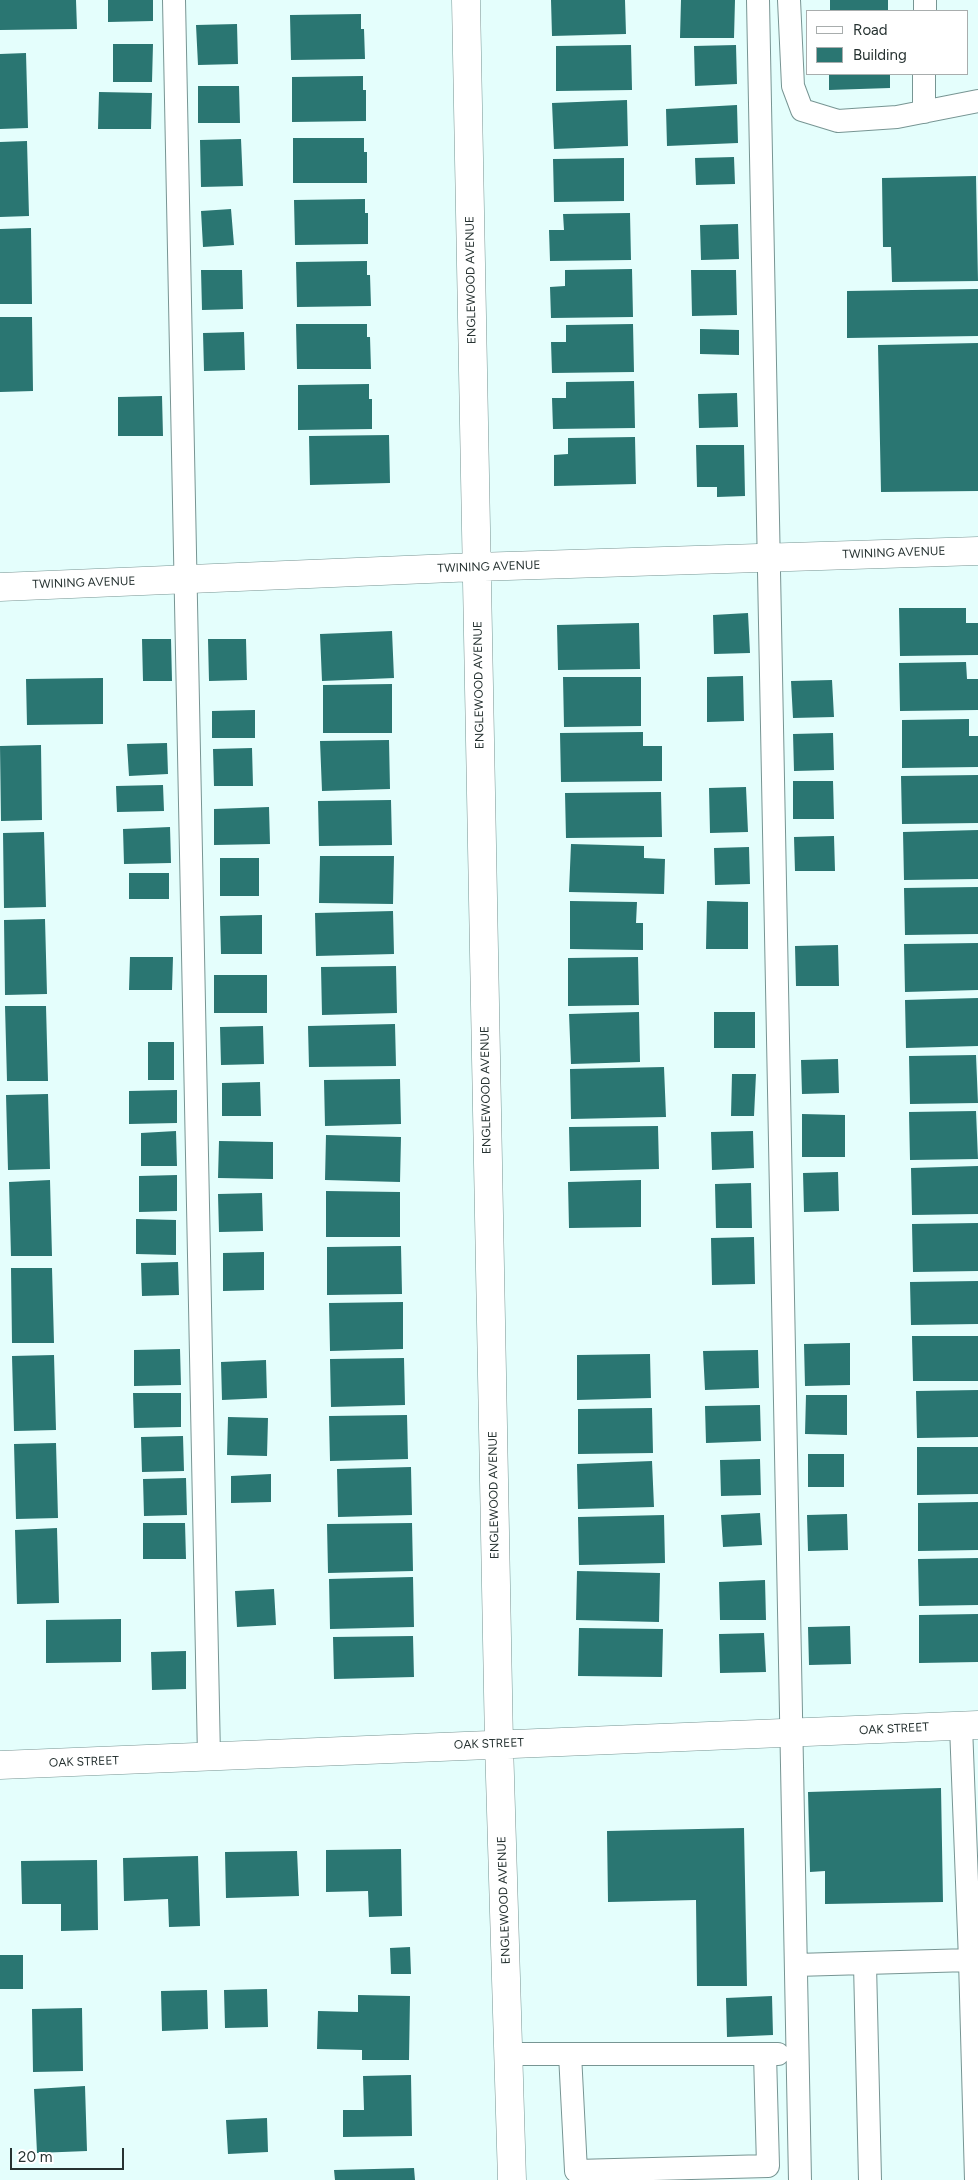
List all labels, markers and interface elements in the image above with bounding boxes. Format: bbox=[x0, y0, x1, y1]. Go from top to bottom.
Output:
legend bbox=[806, 10, 968, 75]
text: Road bbox=[853, 21, 888, 39]
text: Building bbox=[853, 46, 907, 64]
street label: ENGLEWOOD AVENUE bbox=[463, 216, 479, 344]
street label: TWINING AVENUE bbox=[842, 544, 946, 562]
street label: TWINING AVENUE bbox=[437, 558, 541, 576]
street label: TWINING AVENUE bbox=[32, 574, 136, 592]
street label: ENGLEWOOD AVENUE bbox=[471, 621, 487, 749]
street label: ENGLEWOOD AVENUE bbox=[478, 1026, 494, 1154]
street label: ENGLEWOOD AVENUE bbox=[486, 1431, 502, 1559]
street label: OAK STREET bbox=[859, 1720, 929, 1738]
street label: OAK STREET bbox=[454, 1736, 524, 1752]
street label: OAK STREET bbox=[49, 1754, 119, 1770]
street label: ENGLEWOOD AVENUE bbox=[495, 1836, 513, 1964]
scale bar bbox=[12, 2138, 126, 2170]
text: 20 m bbox=[18, 2148, 52, 2166]

